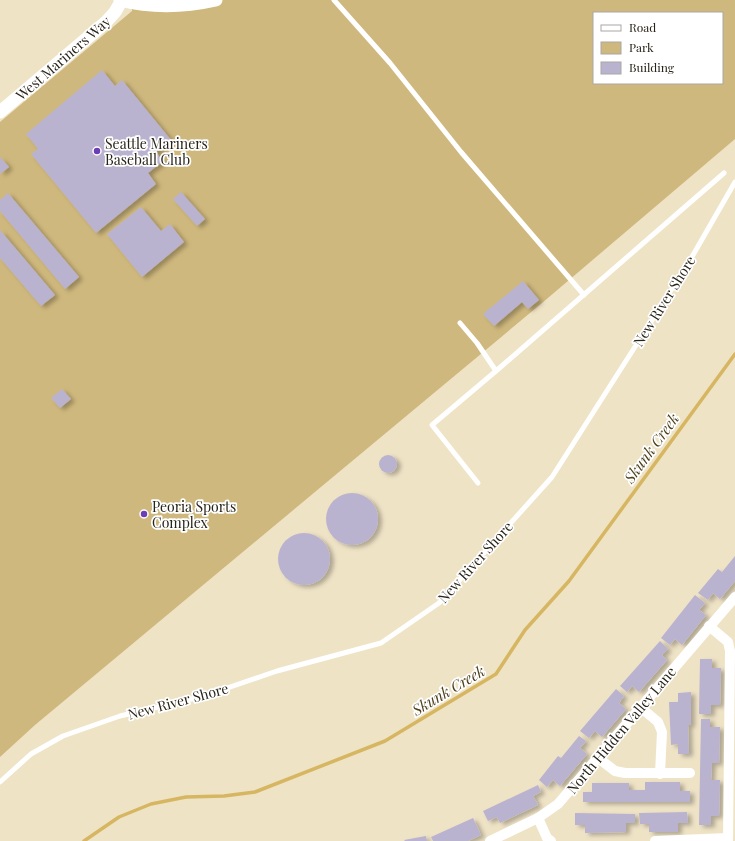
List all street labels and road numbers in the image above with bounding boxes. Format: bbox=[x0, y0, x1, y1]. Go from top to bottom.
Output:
street label: West Mariners Way bbox=[11, 12, 114, 105]
street label: New River Shore bbox=[629, 252, 699, 350]
street label: New River Shore bbox=[433, 517, 517, 607]
street label: North Hidden Valley Lane bbox=[562, 663, 680, 797]
street label: New River Shore bbox=[126, 678, 230, 724]

